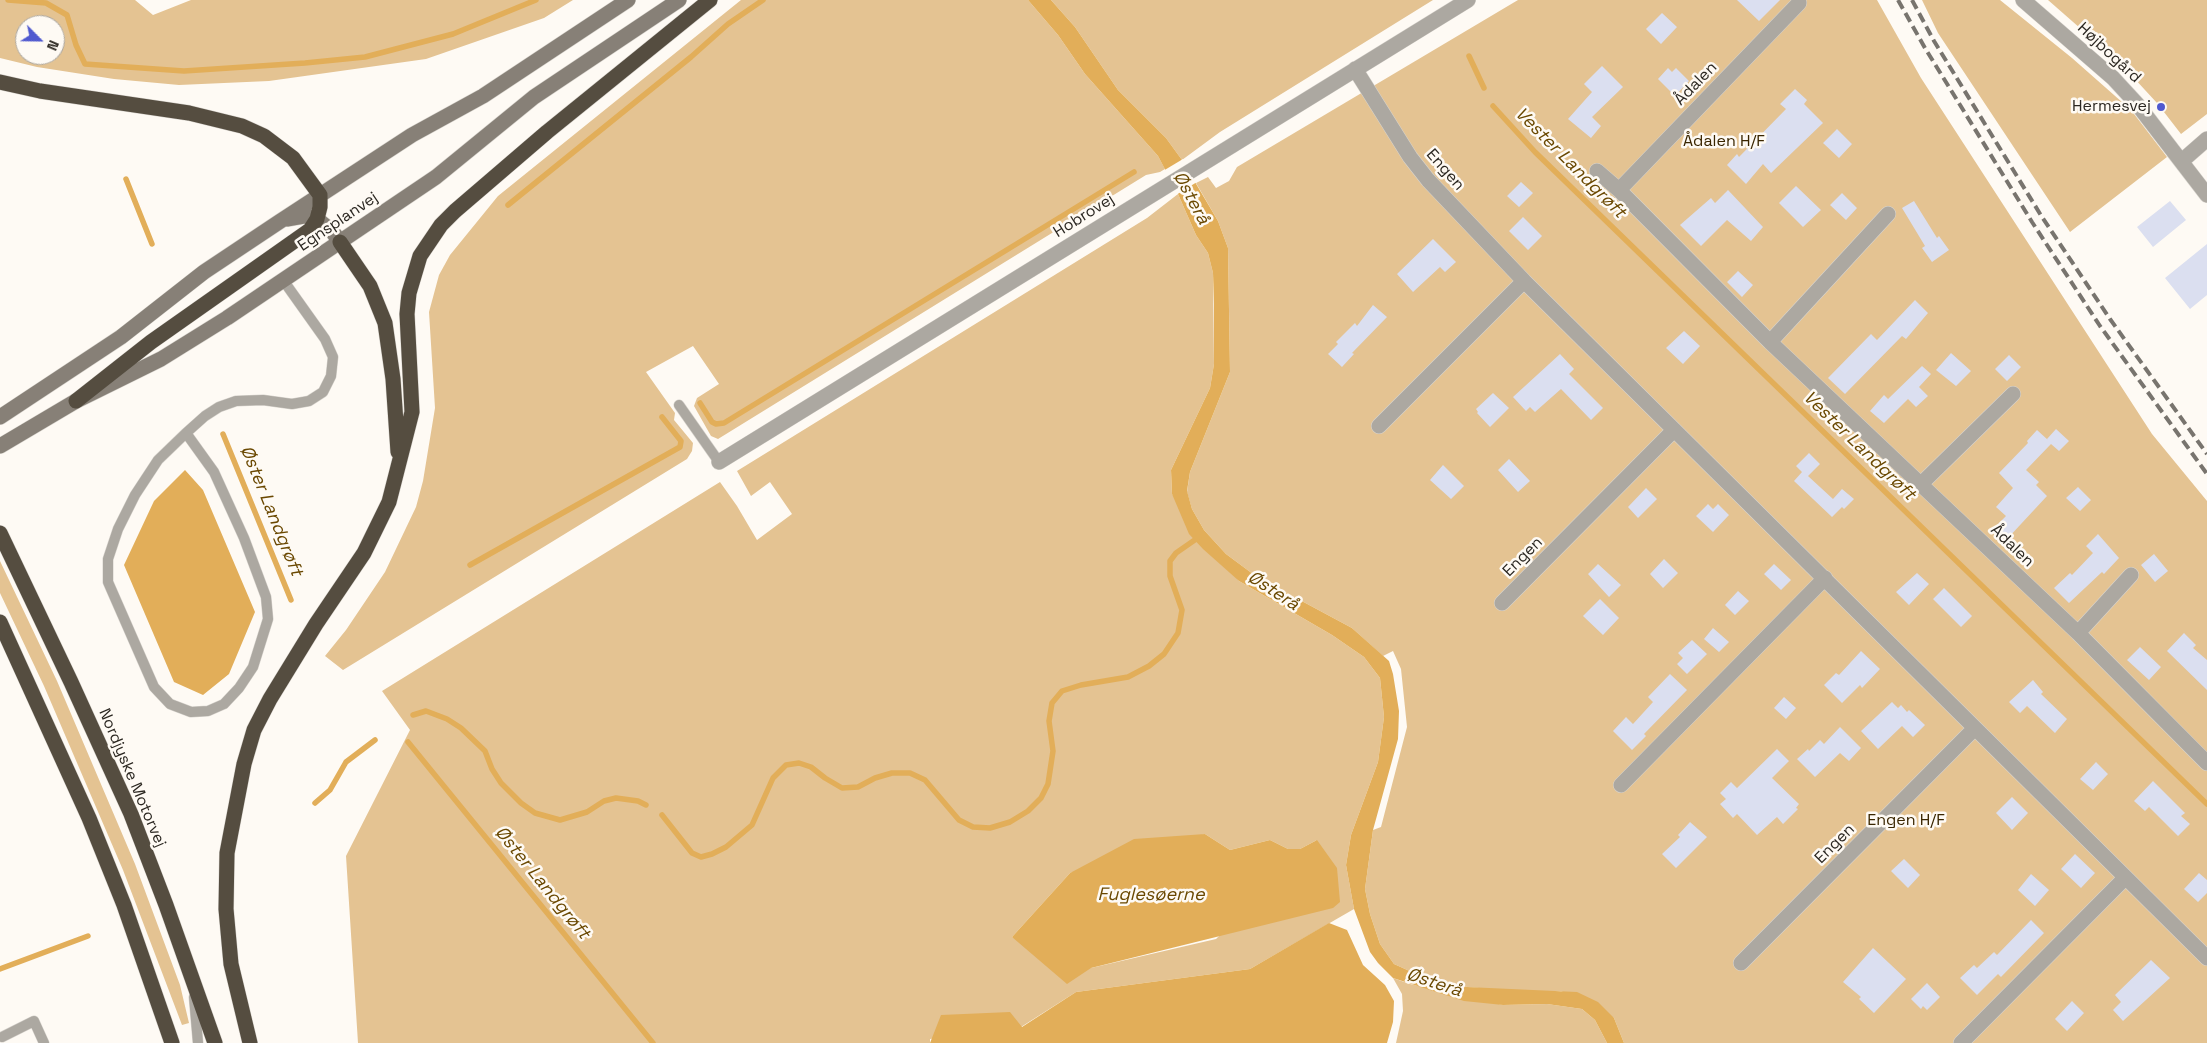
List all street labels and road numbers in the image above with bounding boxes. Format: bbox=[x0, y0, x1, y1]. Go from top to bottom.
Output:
street label: Højbogård bbox=[2073, 19, 2145, 87]
street label: Ådalen bbox=[1671, 58, 1721, 110]
street label: Engen bbox=[1422, 145, 1468, 195]
street label: Egnsplanvej bbox=[294, 188, 382, 256]
street label: Hobrovej bbox=[1050, 190, 1118, 242]
street label: Ådalen bbox=[1986, 521, 2038, 571]
street label: Engen bbox=[1499, 533, 1547, 581]
street label: Nordjyske Motorvej bbox=[94, 706, 170, 850]
street label: Engen bbox=[1811, 820, 1859, 868]

